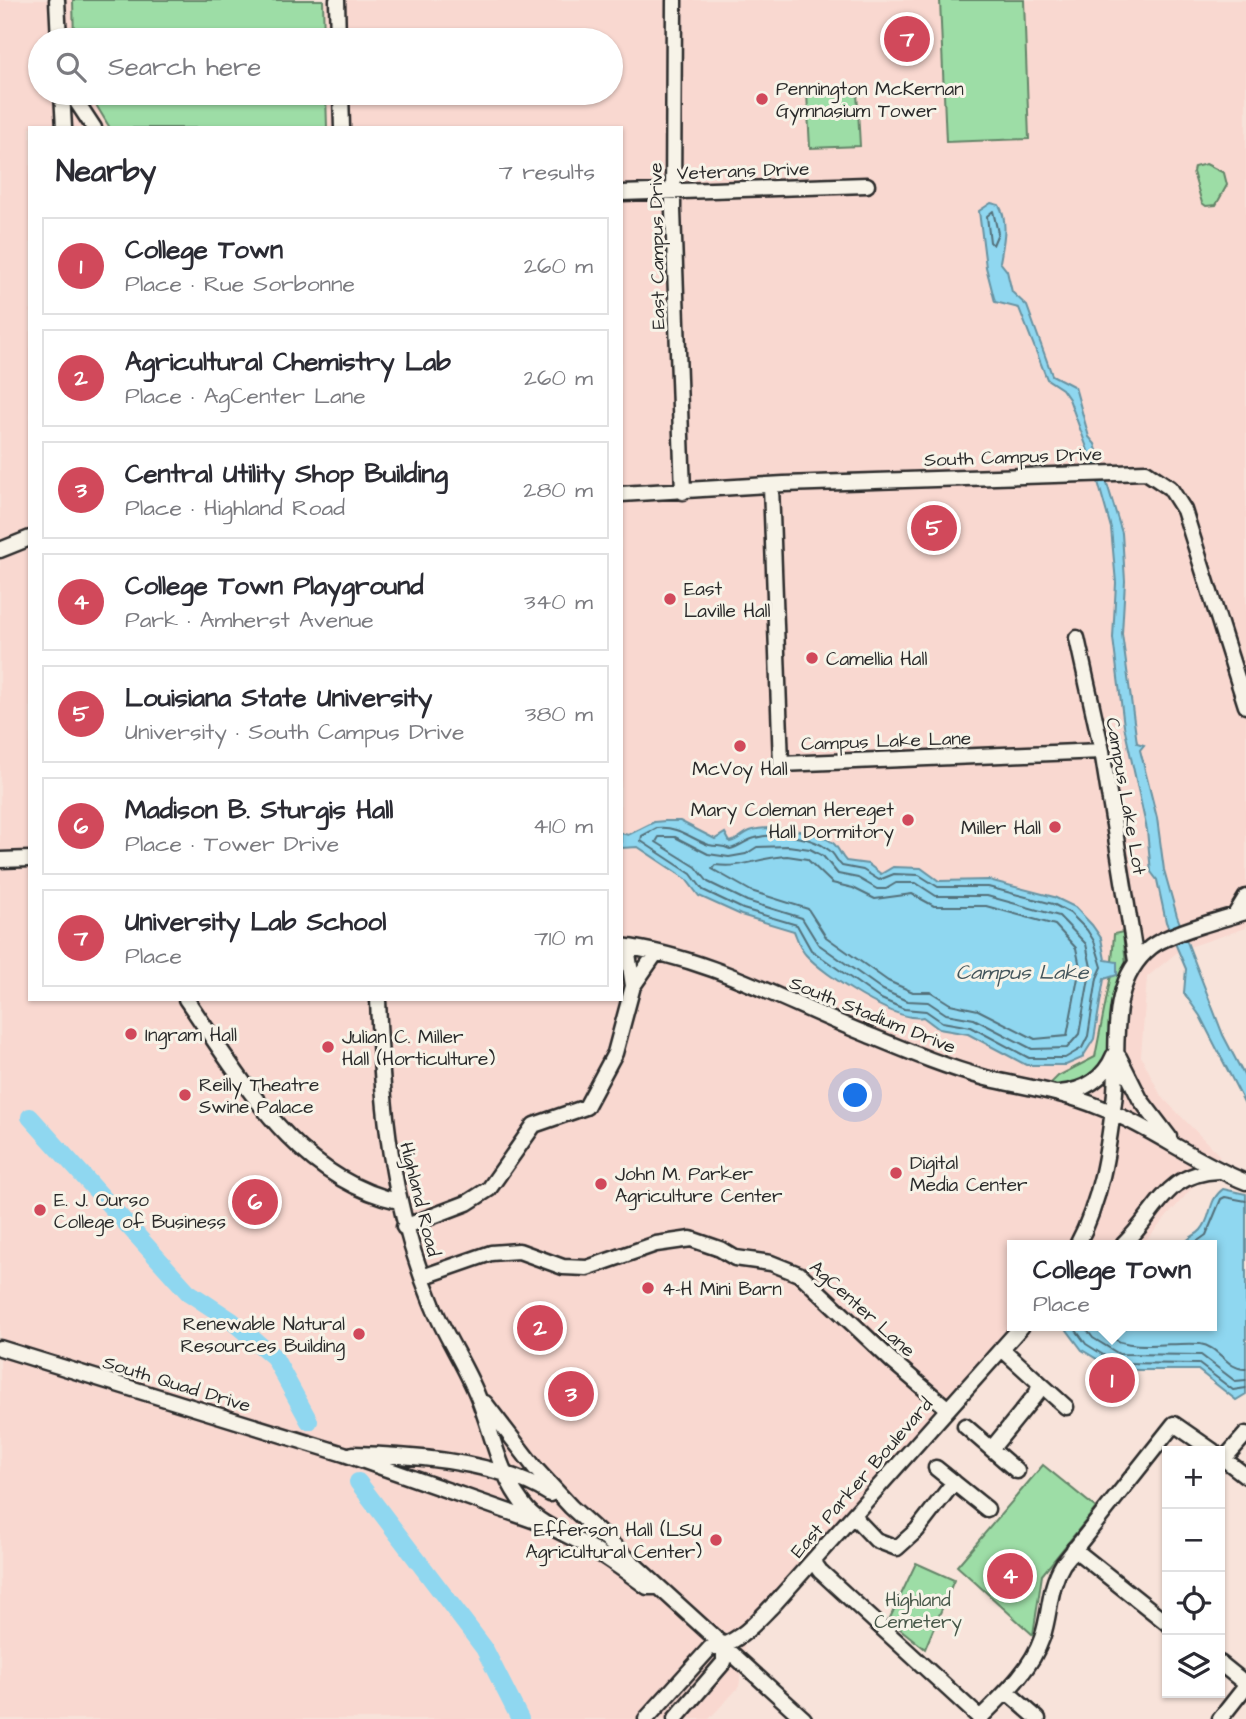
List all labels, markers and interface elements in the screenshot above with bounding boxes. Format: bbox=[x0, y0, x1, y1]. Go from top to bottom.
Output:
pin: 7 bbox=[884, 13, 930, 65]
search box bbox=[28, 28, 623, 105]
icon: search bbox=[52, 48, 90, 86]
text: Search here bbox=[108, 49, 261, 85]
place label: Pennington McKernan Gymnasium Tower bbox=[776, 76, 964, 126]
marker: Pennington McKernan Gymnasium Tower bbox=[754, 91, 770, 107]
text: Nearby bbox=[56, 151, 156, 193]
text: 7 results bbox=[499, 156, 595, 188]
street label: Veterans Drive bbox=[676, 156, 810, 187]
street label: East Campus Drive bbox=[643, 162, 672, 330]
text: College Town bbox=[125, 232, 283, 268]
text: 1 bbox=[80, 250, 82, 282]
text: 260 m bbox=[524, 250, 593, 282]
text: Place · Rue Sorbonne bbox=[125, 268, 355, 300]
text: Agricultural Chemistry Lab bbox=[125, 344, 451, 380]
text: 2 bbox=[74, 362, 88, 394]
text: 260 m bbox=[524, 362, 593, 394]
text: Place · AgCenter Lane bbox=[125, 380, 366, 412]
street label: South Campus Drive bbox=[923, 441, 1103, 474]
text: Central Utility Shop Building bbox=[125, 456, 448, 492]
text: 3 bbox=[75, 474, 87, 506]
text: 280 m bbox=[523, 474, 593, 506]
text: Place · Highland Road bbox=[125, 492, 345, 524]
pin: 5 bbox=[911, 502, 957, 554]
text: College Town Playground bbox=[125, 568, 424, 604]
place label: East Laville Hall bbox=[684, 576, 771, 625]
text: 4 bbox=[73, 586, 89, 618]
text: 340 m bbox=[524, 586, 593, 618]
marker: East Laville Hall bbox=[662, 591, 678, 607]
text: Park · Amherst Avenue bbox=[125, 604, 374, 636]
place label: Camellia Hall bbox=[826, 646, 927, 673]
marker: Camellia Hall bbox=[804, 650, 820, 666]
text: Louisiana State University bbox=[125, 680, 432, 716]
text: 5 bbox=[73, 698, 89, 730]
text: 380 m bbox=[525, 698, 593, 730]
text: University · South Campus Drive bbox=[125, 716, 464, 748]
street label: Campus Lake Lot bbox=[1098, 716, 1153, 877]
street label: Campus Lake Lane bbox=[801, 725, 972, 758]
marker: McVoy Hall bbox=[732, 738, 748, 754]
place label: McVoy Hall bbox=[692, 756, 788, 784]
text: Madison B. Sturgis Hall bbox=[125, 792, 393, 828]
place label: Mary Coleman Hereget Hall Dormitory bbox=[691, 797, 895, 847]
text: 6 bbox=[74, 810, 88, 842]
text: 410 m bbox=[533, 810, 593, 842]
marker: Mary Coleman Hereget Hall Dormitory bbox=[900, 812, 916, 828]
place label: Miller Hall bbox=[961, 815, 1041, 842]
marker: Miller Hall bbox=[1047, 819, 1063, 835]
text: Place · Tower Drive bbox=[125, 828, 339, 860]
text: University Lab School bbox=[125, 904, 386, 940]
text: 7 bbox=[74, 922, 88, 954]
text: 710 m bbox=[534, 922, 593, 954]
text: Place bbox=[125, 940, 182, 972]
water label: Campus Lake bbox=[956, 958, 1090, 987]
street label: South Stadium Drive bbox=[785, 970, 960, 1061]
place label: Ingram Hall bbox=[145, 1022, 237, 1050]
place label: Julian C. Miller Hall (Horticulture) bbox=[342, 1024, 495, 1073]
marker: Ingram Hall bbox=[123, 1026, 139, 1042]
marker: Julian C. Miller Hall (Horticulture) bbox=[320, 1039, 336, 1055]
place label: Reilly Theatre Swine Palace bbox=[199, 1072, 319, 1121]
your location bbox=[838, 1078, 872, 1112]
marker: Reilly Theatre Swine Palace bbox=[177, 1087, 193, 1103]
street label: Highland Road bbox=[391, 1139, 447, 1260]
place label: Digital Media Center bbox=[910, 1150, 1028, 1199]
place label: John M. Parker Agriculture Center bbox=[615, 1161, 783, 1211]
marker: Digital Media Center bbox=[888, 1165, 904, 1181]
pin: 6 bbox=[232, 1176, 278, 1228]
marker: John M. Parker Agriculture Center bbox=[593, 1176, 609, 1192]
place label: E. J. Ourso College of Business bbox=[54, 1187, 226, 1237]
marker: E. J. Ourso College of Business bbox=[32, 1202, 48, 1218]
popup bbox=[1007, 1240, 1217, 1331]
text: College Town bbox=[1033, 1252, 1191, 1288]
street label: AgCenter Lane bbox=[803, 1254, 921, 1365]
place label: 4-H Mini Barn bbox=[662, 1276, 782, 1303]
marker: 4-H Mini Barn bbox=[640, 1280, 656, 1296]
text: Place bbox=[1033, 1288, 1090, 1320]
pin: 2 bbox=[517, 1302, 563, 1354]
place label: Renewable Natural Resources Building bbox=[180, 1311, 345, 1361]
marker: Renewable Natural Resources Building bbox=[351, 1326, 367, 1342]
street label: South Quad Drive bbox=[99, 1349, 254, 1420]
pin: 1 bbox=[1089, 1354, 1135, 1406]
pin: 3 bbox=[548, 1368, 594, 1420]
street label: East Parker Boulevard bbox=[785, 1392, 940, 1564]
map controls bbox=[1162, 1446, 1225, 1698]
button: + bbox=[1162, 1446, 1225, 1509]
button: − bbox=[1162, 1509, 1225, 1572]
place label: Efferson Hall (LSU Agricultural Center) bbox=[526, 1517, 702, 1567]
marker: Efferson Hall (LSU Agricultural Center) bbox=[708, 1532, 724, 1548]
pin: 4 bbox=[987, 1550, 1033, 1602]
button: locate bbox=[1162, 1572, 1225, 1635]
park label: Highland Cemetery bbox=[874, 1587, 962, 1637]
button: layers bbox=[1162, 1635, 1225, 1698]

